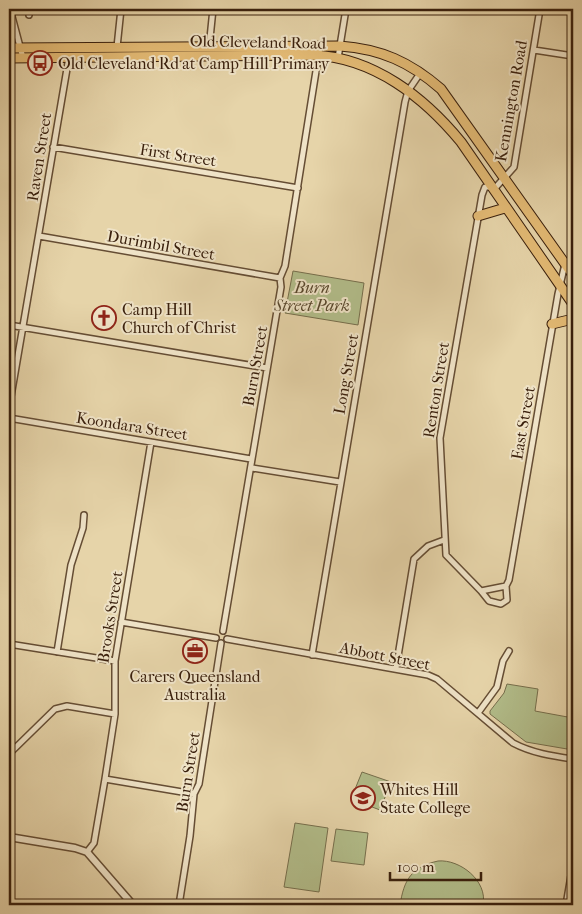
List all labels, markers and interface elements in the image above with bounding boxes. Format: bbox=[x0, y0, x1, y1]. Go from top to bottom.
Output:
street label: Old Cleveland Road bbox=[190, 31, 327, 53]
street label: Kennington Road bbox=[491, 39, 531, 163]
bus stop icon: Old Cleveland Rd at Camp Hill Primary bbox=[27, 50, 53, 76]
place label: Old Cleveland Rd at Camp Hill Primary bbox=[58, 54, 330, 73]
street label: Raven Street bbox=[23, 111, 55, 203]
street label: First Street bbox=[138, 140, 218, 170]
street label: Durimbil Street bbox=[106, 226, 217, 264]
park label: Burn Street Park bbox=[273, 278, 350, 315]
place label: Camp Hill Church of Christ bbox=[122, 300, 237, 337]
church icon: Camp Hill Church of Christ bbox=[91, 305, 117, 331]
street label: Burn Street bbox=[239, 324, 271, 408]
street label: Long Street bbox=[330, 332, 362, 416]
street label: Renton Street bbox=[419, 340, 453, 439]
street label: East Street bbox=[507, 384, 539, 461]
street label: Koondara Street bbox=[75, 408, 189, 444]
street label: Brooks Street bbox=[93, 569, 127, 664]
office icon: Carers Queensland Australia bbox=[182, 638, 208, 664]
street label: Abbott Street bbox=[337, 638, 432, 674]
place label: Carers Queensland Australia bbox=[130, 667, 261, 704]
street label: Burn Street bbox=[172, 730, 204, 814]
place label: Whites Hill State College bbox=[379, 780, 470, 817]
school or university icon: Whites Hill State College bbox=[350, 785, 376, 811]
scale bar bbox=[390, 849, 481, 881]
text: 100 m bbox=[397, 858, 435, 876]

